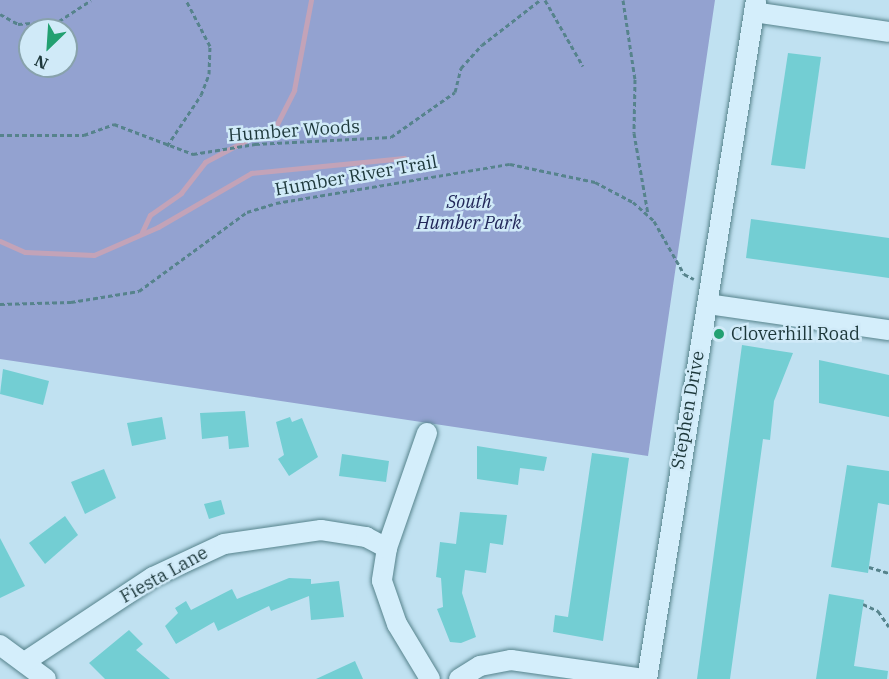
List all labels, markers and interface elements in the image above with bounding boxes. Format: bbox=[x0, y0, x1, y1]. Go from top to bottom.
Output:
north arrow bbox=[18, 18, 78, 78]
text: N bbox=[31, 51, 51, 74]
street label: Humber Woods bbox=[227, 116, 361, 146]
street label: Humber River Trail bbox=[273, 151, 439, 201]
park label: South Humber Park bbox=[417, 192, 521, 234]
place label: Cloverhill Road bbox=[731, 323, 860, 345]
marker: Cloverhill Road bbox=[712, 327, 726, 341]
street label: Stephen Drive bbox=[667, 349, 709, 471]
street label: Fiesta Lane bbox=[116, 542, 212, 608]

